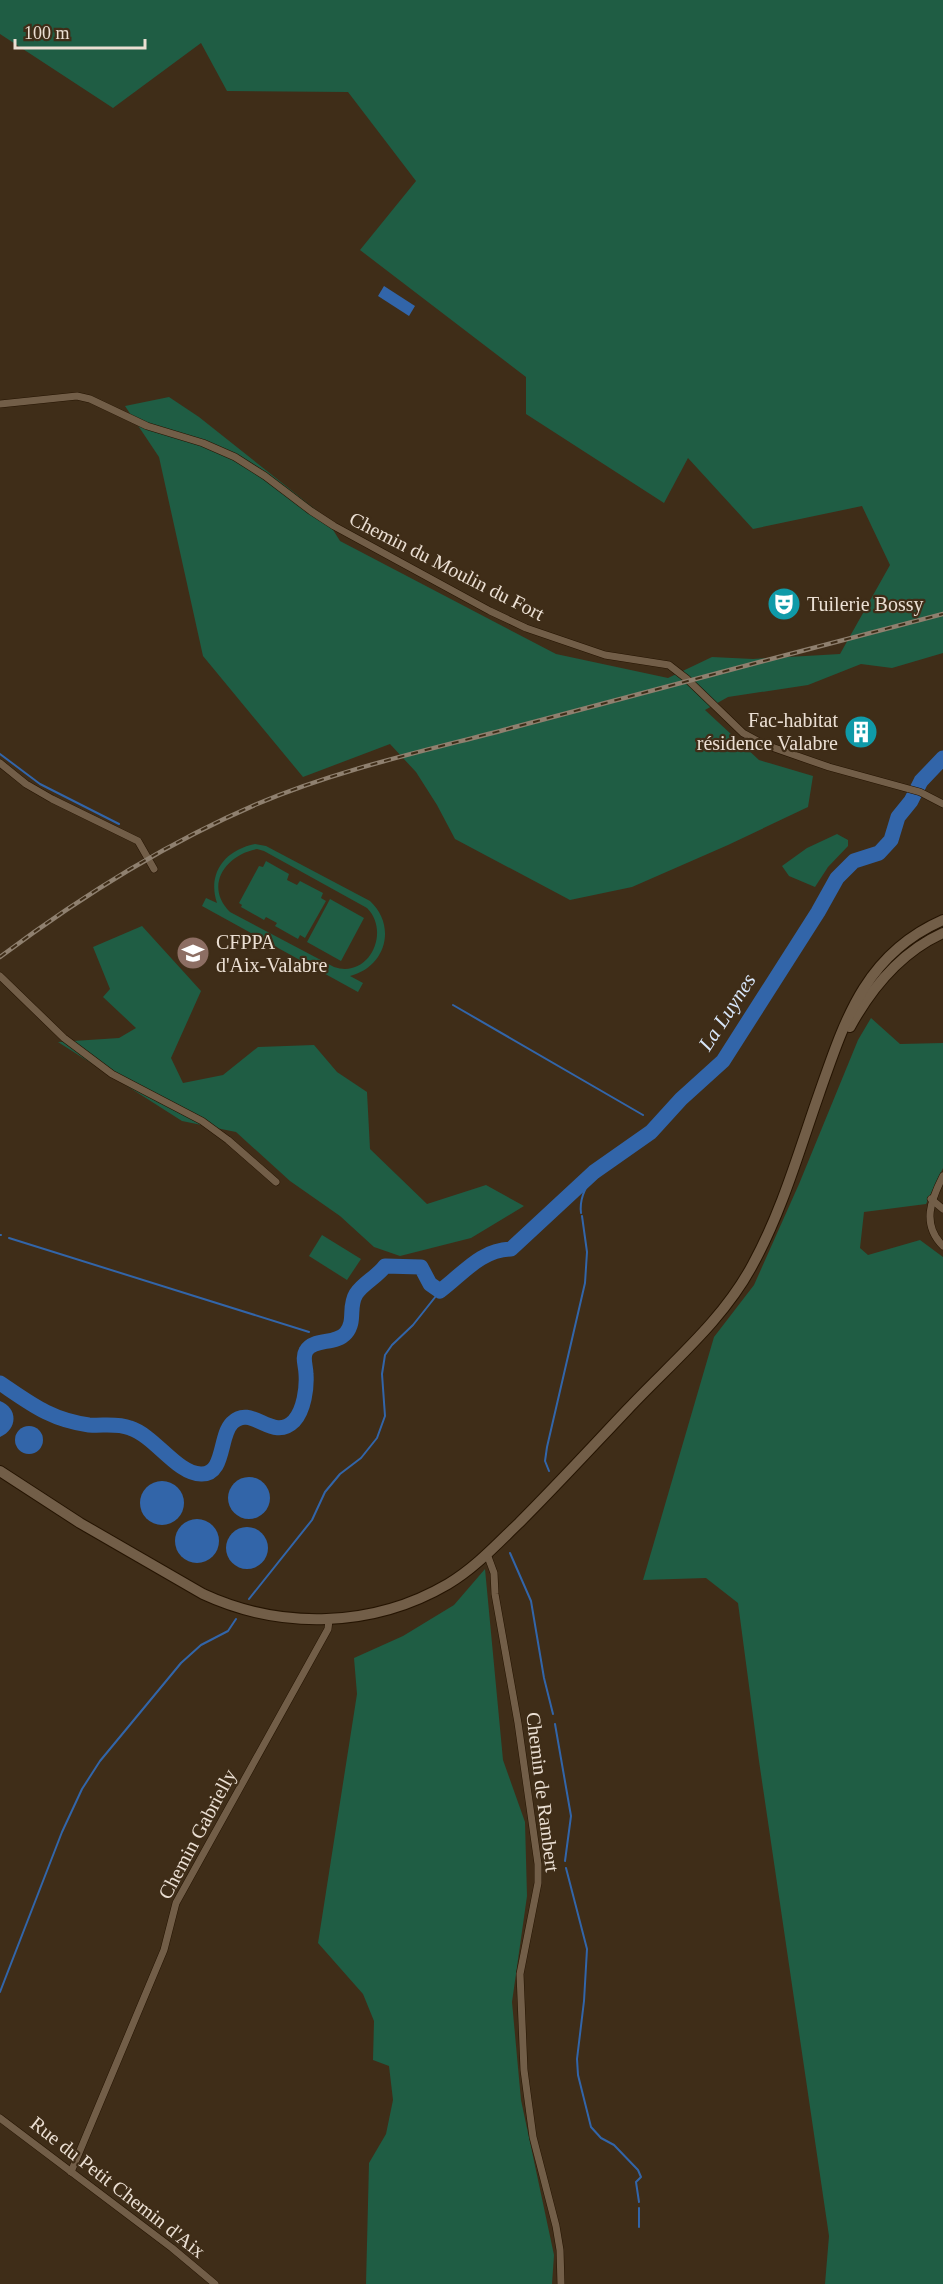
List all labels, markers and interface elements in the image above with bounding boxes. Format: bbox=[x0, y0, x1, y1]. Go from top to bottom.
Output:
scale bar bbox=[15, 12, 146, 50]
text: 100 m bbox=[24, 23, 70, 43]
street label: Chemin du Moulin du Fort bbox=[346, 507, 548, 625]
theatre icon: Tuilerie Bossy bbox=[766, 586, 802, 622]
place label: Tuilerie Bossy bbox=[807, 593, 924, 616]
place label: Fac-habitat résidence Valabre bbox=[697, 709, 838, 754]
building icon: Fac-habitat résidence Valabre bbox=[843, 714, 879, 750]
place label: CFPPA d'Aix-Valabre bbox=[216, 931, 327, 976]
school or university icon: CFPPA d'Aix-Valabre bbox=[175, 935, 211, 971]
water label: La Luynes bbox=[693, 969, 761, 1056]
street label: Chemin de Rambert bbox=[522, 1711, 564, 1874]
street label: Chemin Gabrielly bbox=[154, 1765, 241, 1903]
street label: Rue du Petit Chemin d'Aix bbox=[26, 2112, 210, 2262]

